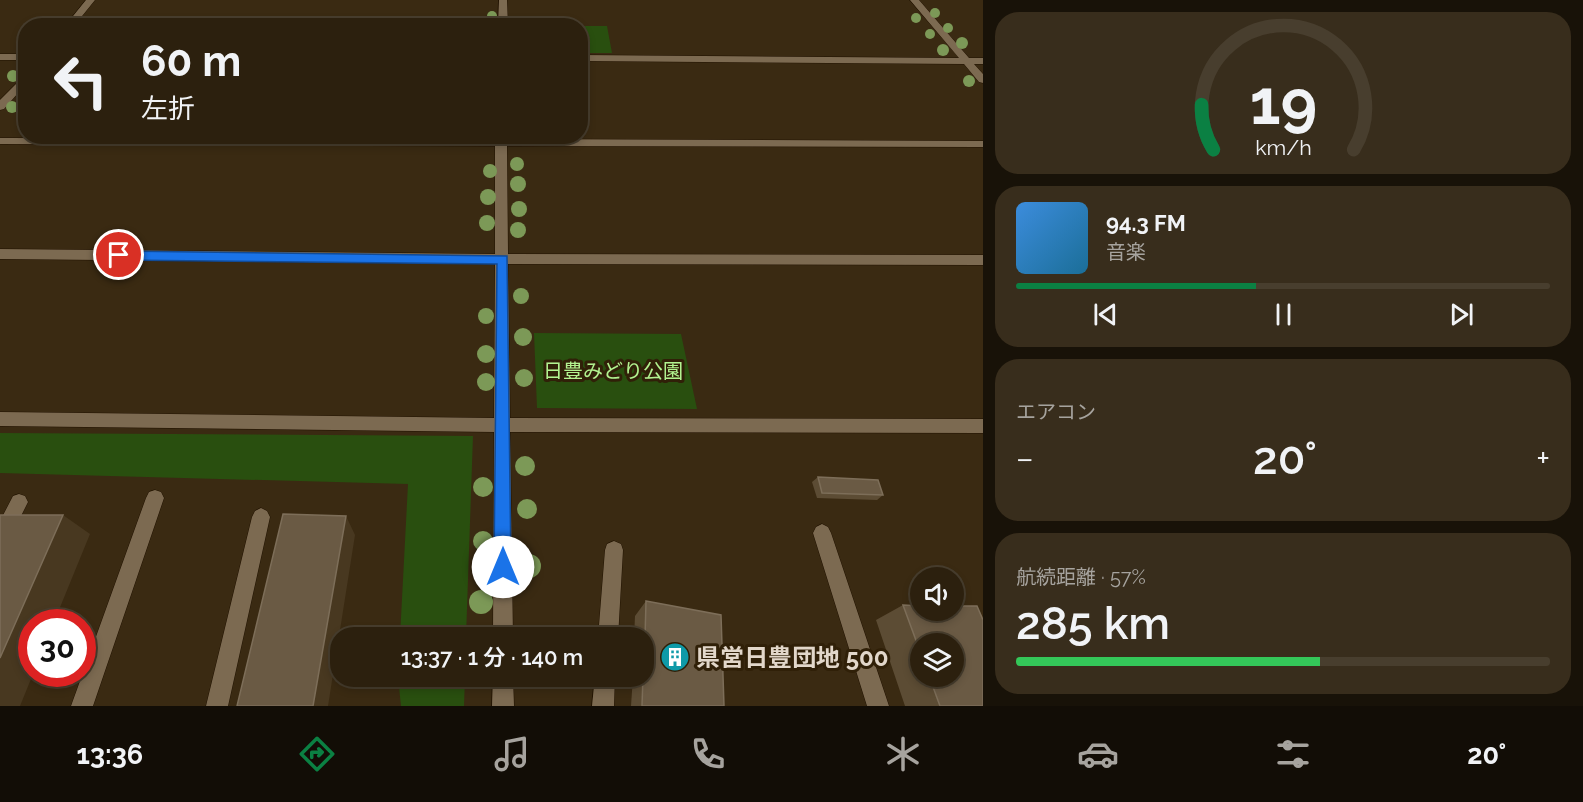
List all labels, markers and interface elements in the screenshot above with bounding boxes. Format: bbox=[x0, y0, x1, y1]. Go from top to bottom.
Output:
text: 60 m bbox=[141, 37, 241, 86]
icon: left bbox=[42, 42, 120, 120]
text: 19 bbox=[1249, 65, 1317, 139]
text: 左折 bbox=[141, 93, 195, 124]
text: km/h bbox=[1255, 135, 1311, 160]
text: 94.3 FM bbox=[1106, 210, 1186, 236]
pin bbox=[93, 229, 144, 280]
icon: arrive bbox=[102, 238, 135, 271]
text: 音楽 bbox=[1106, 240, 1146, 264]
icon: previous bbox=[1089, 298, 1122, 331]
icon: pause bbox=[1267, 298, 1300, 331]
icon: next bbox=[1445, 298, 1478, 331]
park label: 日豊みどり公園 bbox=[543, 359, 683, 383]
text: エアコン bbox=[1016, 400, 1096, 424]
text: 20° bbox=[1253, 432, 1317, 485]
text: − bbox=[1016, 439, 1034, 478]
text: + bbox=[1536, 439, 1550, 478]
position arrow bbox=[471, 535, 535, 599]
text: 航続距離 · 57% bbox=[1016, 565, 1146, 589]
map controls bbox=[910, 567, 964, 687]
button: sound bbox=[910, 567, 964, 621]
text: 285 km bbox=[1016, 597, 1170, 650]
speed limit sign: 30 bbox=[18, 609, 96, 687]
button: layers bbox=[910, 633, 964, 687]
building icon: 県営日豊団地 500 bbox=[659, 641, 691, 673]
place label: 県営日豊団地 500 bbox=[696, 643, 889, 672]
text: 13:37 · 1 分 · 140 m bbox=[401, 644, 583, 670]
icon: directions bbox=[296, 733, 338, 775]
icon: music bbox=[491, 733, 533, 775]
icon: phone bbox=[687, 733, 729, 775]
icon: climate bbox=[882, 733, 924, 775]
icon: car bbox=[1077, 733, 1119, 775]
icon: filters bbox=[1272, 733, 1314, 775]
text: 13:36 bbox=[77, 739, 143, 770]
text: 20° bbox=[1467, 739, 1506, 770]

